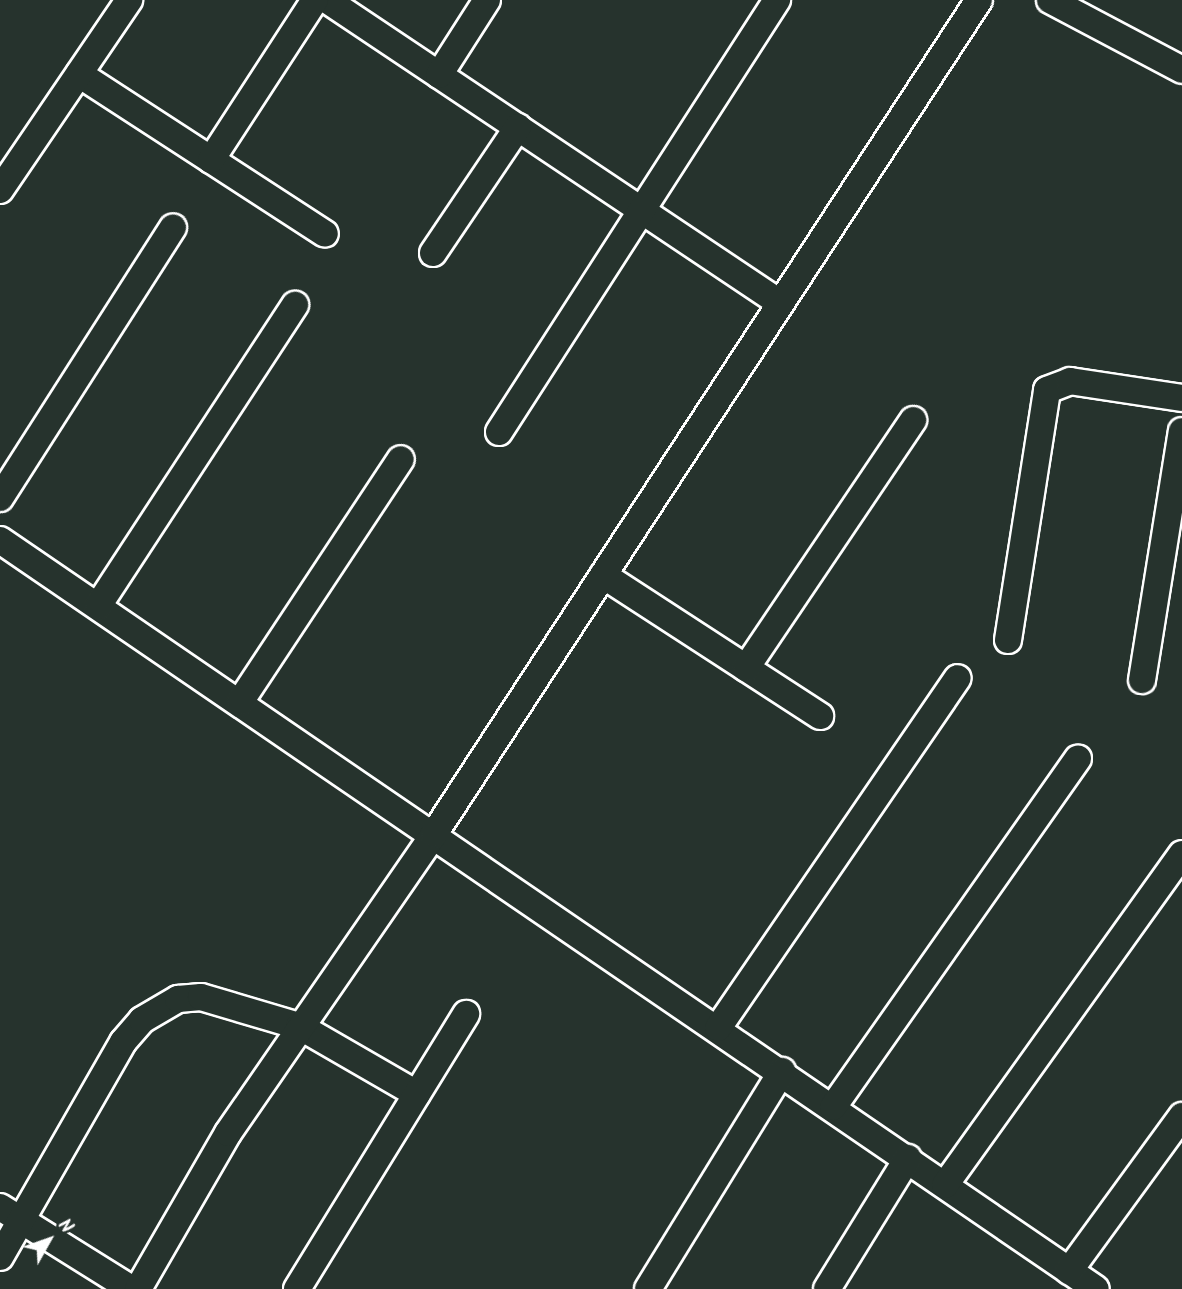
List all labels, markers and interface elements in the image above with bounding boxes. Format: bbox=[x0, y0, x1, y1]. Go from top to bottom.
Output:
north arrow bbox=[14, 1205, 84, 1275]
text: N bbox=[50, 1212, 80, 1241]

